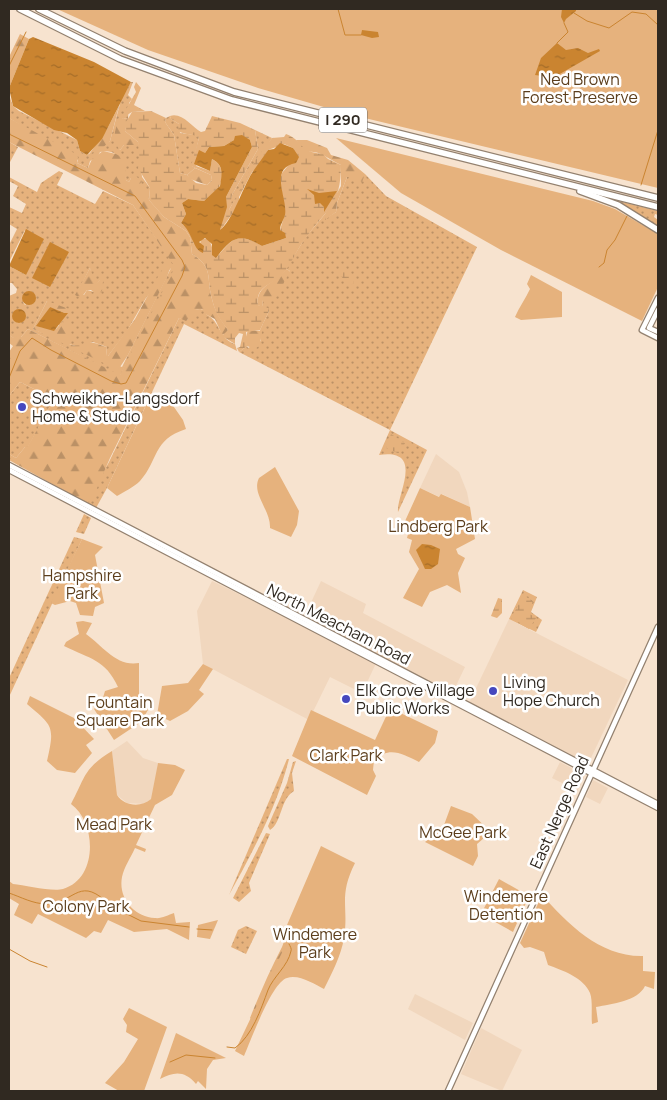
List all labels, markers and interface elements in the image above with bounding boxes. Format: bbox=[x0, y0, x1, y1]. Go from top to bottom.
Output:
park label: Ned Brown Forest Preserve bbox=[522, 68, 638, 108]
road number: I 290 bbox=[319, 108, 367, 132]
place label: Schweikher-Langsdorf Home & Studio bbox=[32, 387, 200, 427]
marker: Schweikher-Langsdorf Home & Studio bbox=[16, 401, 28, 413]
park label: Lindberg Park bbox=[388, 515, 489, 537]
park label: Hampshire Park bbox=[42, 564, 122, 604]
street label: North Meacham Road bbox=[263, 578, 415, 670]
place label: Living Hope Church bbox=[503, 671, 600, 711]
place label: Elk Grove Village Public Works bbox=[356, 679, 475, 719]
marker: Living Hope Church bbox=[487, 685, 499, 697]
park label: Fountain Square Park bbox=[76, 691, 165, 731]
marker: Elk Grove Village Public Works bbox=[340, 693, 352, 705]
park label: Clark Park bbox=[310, 744, 383, 766]
street label: East Nerge Road bbox=[524, 752, 594, 872]
park label: Mead Park bbox=[76, 813, 153, 835]
park label: McGee Park bbox=[419, 821, 508, 843]
park label: Windemere Detention bbox=[464, 885, 548, 925]
park label: Colony Park bbox=[43, 895, 130, 917]
park label: Windemere Park bbox=[273, 923, 357, 963]

